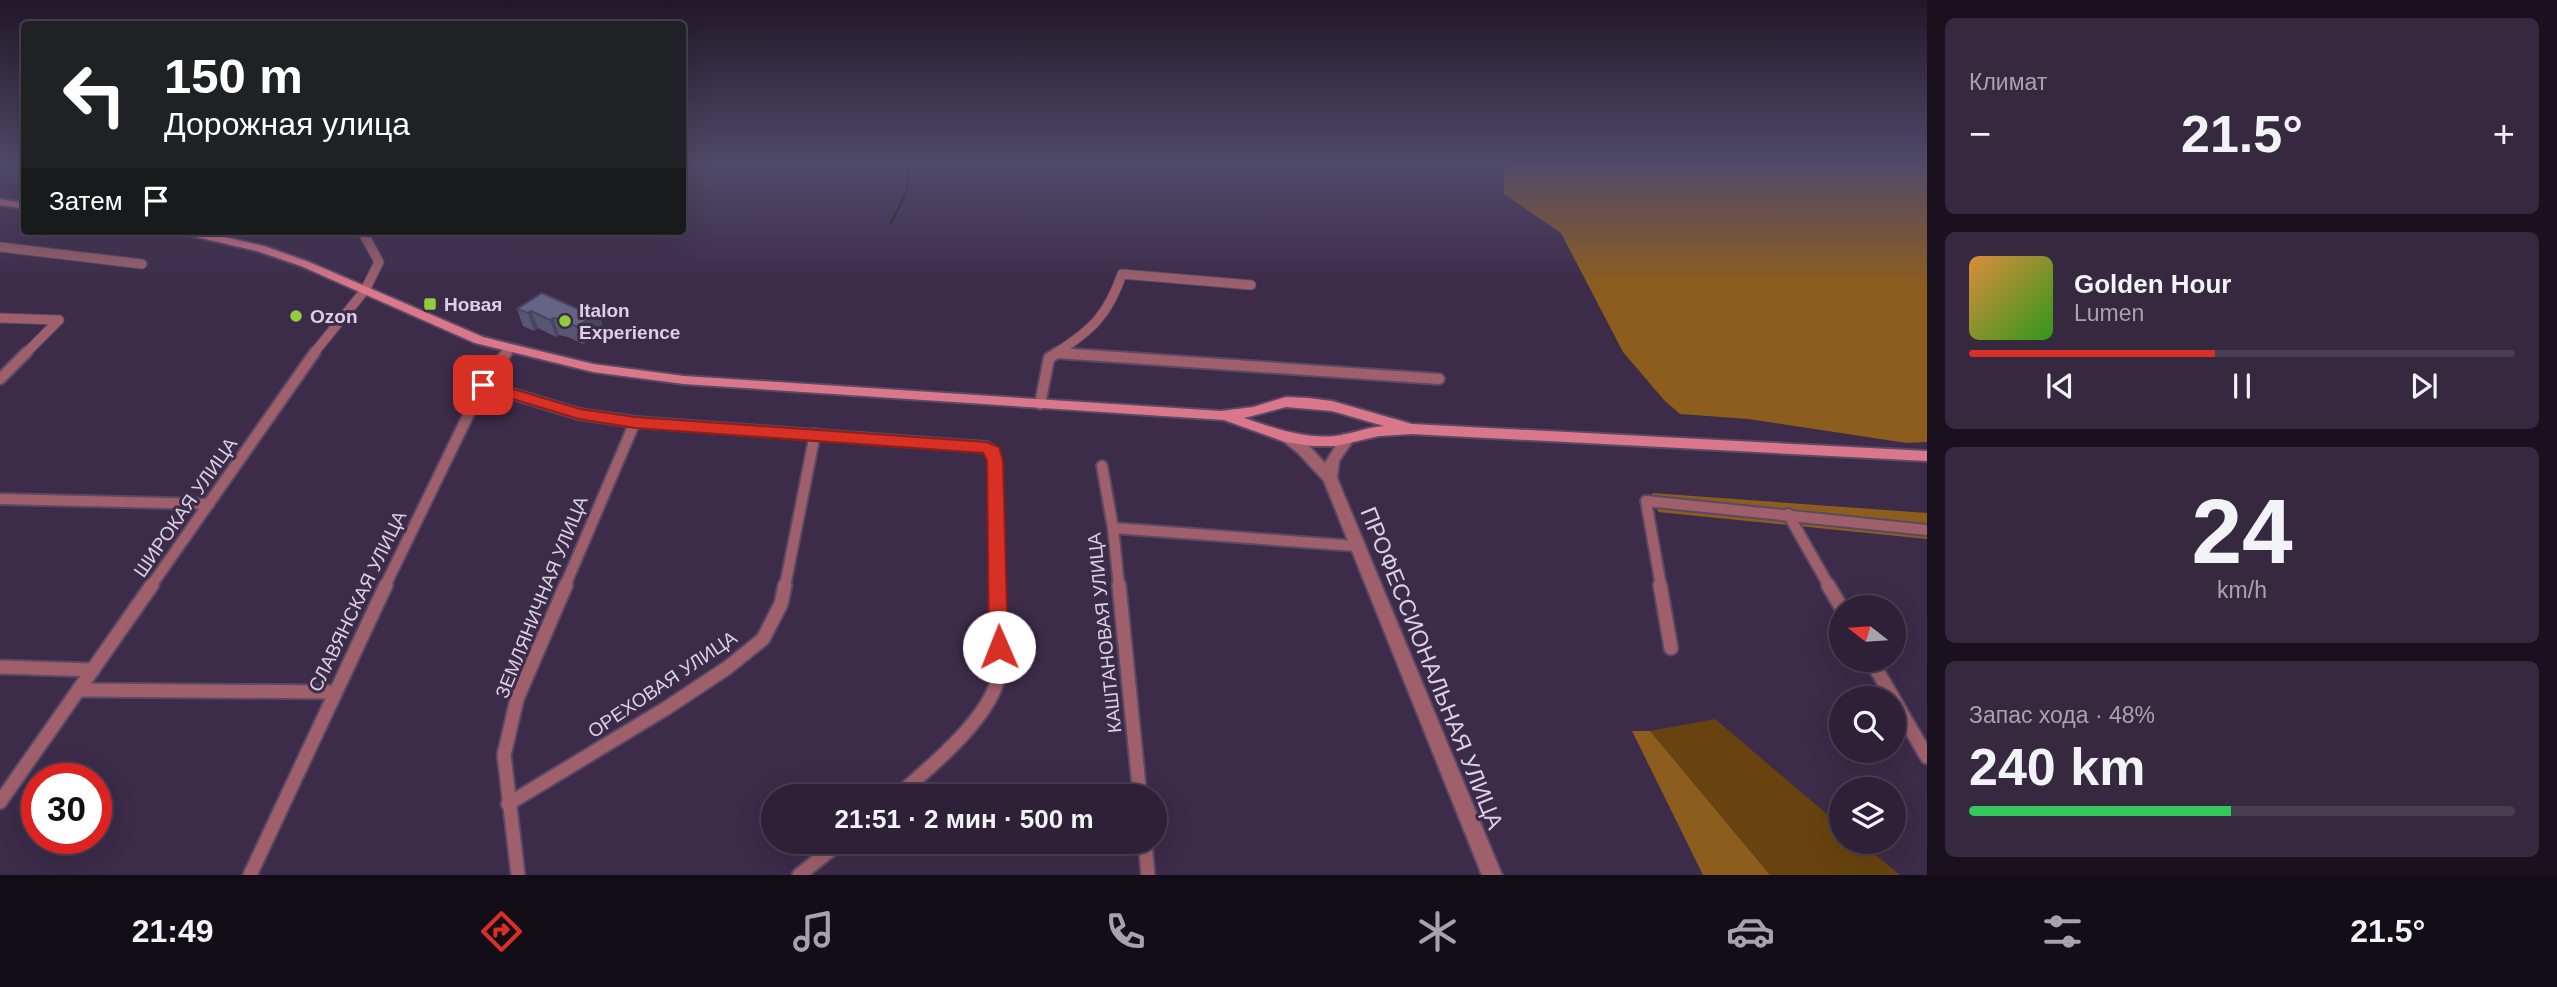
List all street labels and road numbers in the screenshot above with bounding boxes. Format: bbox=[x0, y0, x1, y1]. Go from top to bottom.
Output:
street label: ШИРОКАЯ УЛИЦА bbox=[129, 433, 242, 581]
street label: ЗЕМЛЯНИЧНАЯ УЛИЦА bbox=[491, 493, 592, 701]
street label: ПРОФЕССИОНАЛЬНАЯ УЛИЦА bbox=[1355, 503, 1509, 833]
street label: СЛАВЯНСКАЯ УЛИЦА bbox=[305, 507, 411, 695]
street label: КАШТАНОВАЯ УЛИЦА bbox=[1083, 531, 1125, 734]
street label: ОРЕХОВАЯ УЛИЦА bbox=[584, 627, 741, 742]

